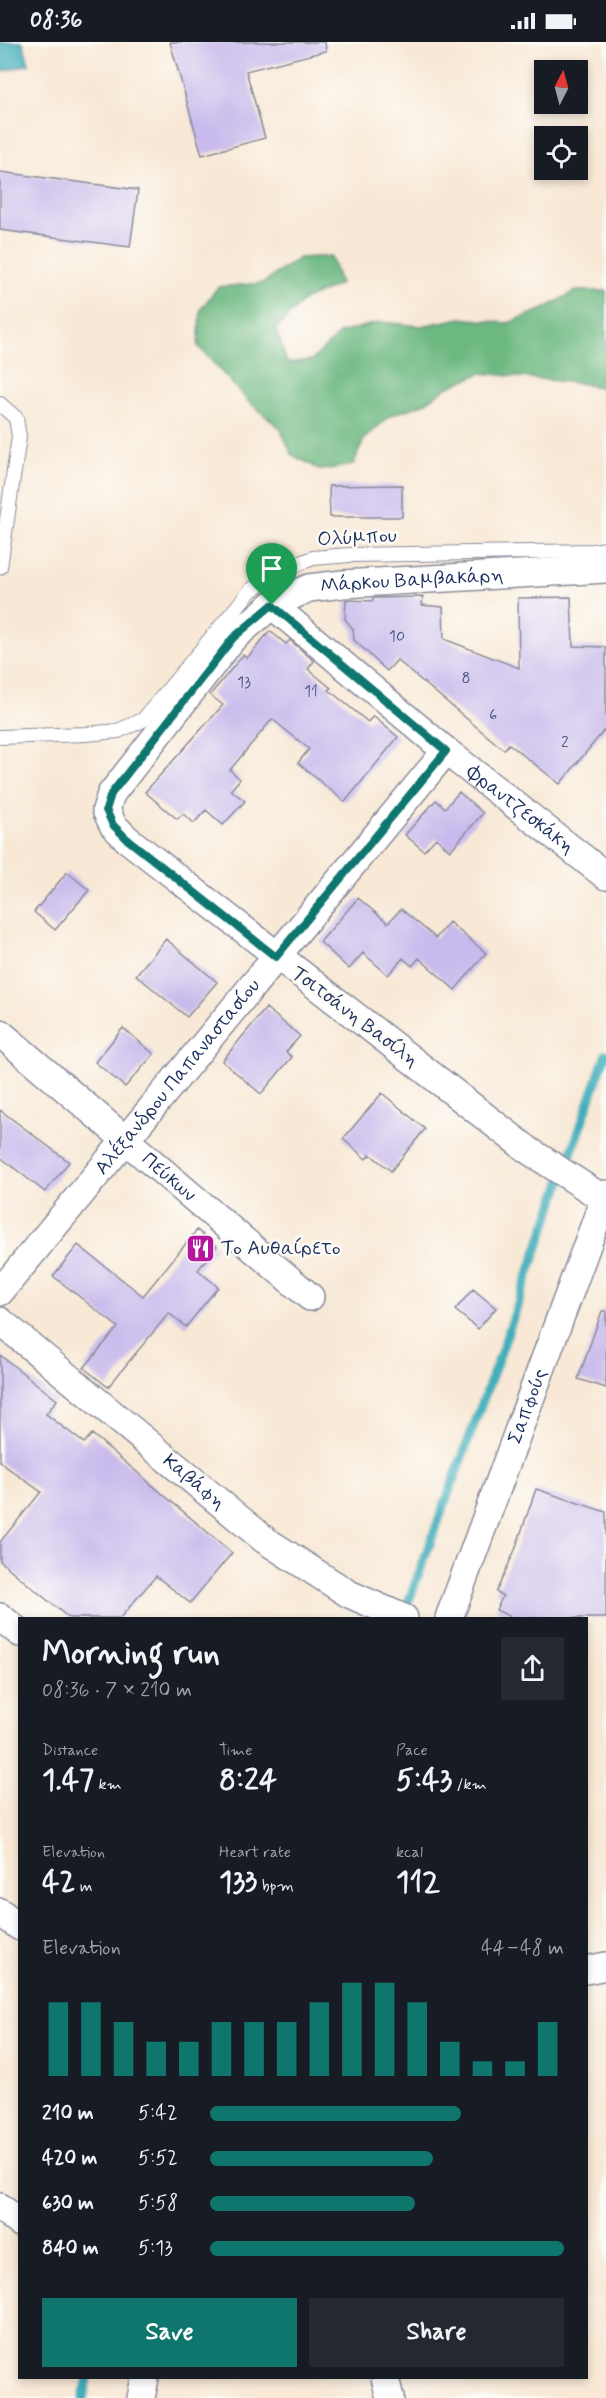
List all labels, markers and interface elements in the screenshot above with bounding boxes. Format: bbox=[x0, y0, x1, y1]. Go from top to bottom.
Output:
text: 08:36 bbox=[30, 7, 82, 35]
north arrow bbox=[534, 60, 588, 114]
map controls bbox=[534, 60, 588, 180]
button: locate bbox=[534, 126, 588, 180]
street label: Ολύμπου bbox=[316, 522, 398, 554]
pin bbox=[246, 543, 297, 605]
icon: arrive bbox=[255, 552, 288, 585]
street label: Μάρκου Βαμβακάρη bbox=[319, 561, 504, 600]
house number: 10 bbox=[389, 626, 405, 647]
house number: 8 bbox=[461, 668, 471, 689]
house number: 13 bbox=[237, 672, 251, 693]
house number: 11 bbox=[304, 681, 318, 702]
house number: 6 bbox=[489, 705, 497, 726]
house number: 2 bbox=[561, 732, 569, 753]
street label: Φραντζεσκάκη bbox=[460, 758, 580, 860]
street label: Τσιτσάνη Βασίλη bbox=[286, 960, 424, 1074]
street label: Αλέξανδρου Παπαναστασίου bbox=[88, 973, 266, 1181]
street label: Πεύκων bbox=[136, 1146, 202, 1208]
restaurant icon: Το Αυθαίρετο bbox=[184, 1232, 216, 1264]
place label: Το Αυθαίρετο bbox=[221, 1235, 341, 1262]
street label: Σαπφούς bbox=[501, 1364, 554, 1447]
street label: Καβάφη bbox=[157, 1447, 232, 1516]
text: Morning run bbox=[42, 1632, 220, 1676]
button: share bbox=[501, 1637, 564, 1700]
text: 08:36 · 7 × 210 m bbox=[42, 1677, 192, 1704]
text: Distance bbox=[42, 1740, 98, 1761]
text: Time bbox=[219, 1740, 253, 1761]
text: Pace bbox=[396, 1740, 428, 1761]
text: 1.47 bbox=[42, 1761, 94, 1800]
text: 8:24 bbox=[219, 1761, 277, 1800]
text: 5:43 bbox=[396, 1761, 452, 1800]
text: km bbox=[94, 1774, 122, 1795]
text: /km bbox=[452, 1774, 487, 1795]
text: Elevation bbox=[42, 1842, 105, 1863]
text: Heart rate bbox=[219, 1842, 291, 1863]
text: kcal bbox=[396, 1842, 423, 1863]
text: 42 bbox=[42, 1863, 75, 1902]
text: 133 bbox=[219, 1863, 257, 1902]
text: 112 bbox=[396, 1863, 440, 1902]
text: m bbox=[75, 1876, 92, 1897]
text: bpm bbox=[257, 1876, 294, 1897]
text: Elevation bbox=[42, 1935, 121, 1962]
text: 44–48 m bbox=[481, 1935, 564, 1962]
text: 210 m bbox=[42, 2100, 94, 2127]
text: 5:42 bbox=[138, 2100, 178, 2127]
text: 420 m bbox=[42, 2145, 98, 2172]
text: 5:52 bbox=[138, 2145, 178, 2172]
text: 630 m bbox=[42, 2190, 94, 2217]
text: 5:58 bbox=[138, 2190, 178, 2217]
text: 840 m bbox=[42, 2235, 99, 2262]
text: 5:13 bbox=[138, 2235, 173, 2262]
button: Save bbox=[42, 2298, 297, 2367]
button: Share bbox=[309, 2298, 564, 2367]

